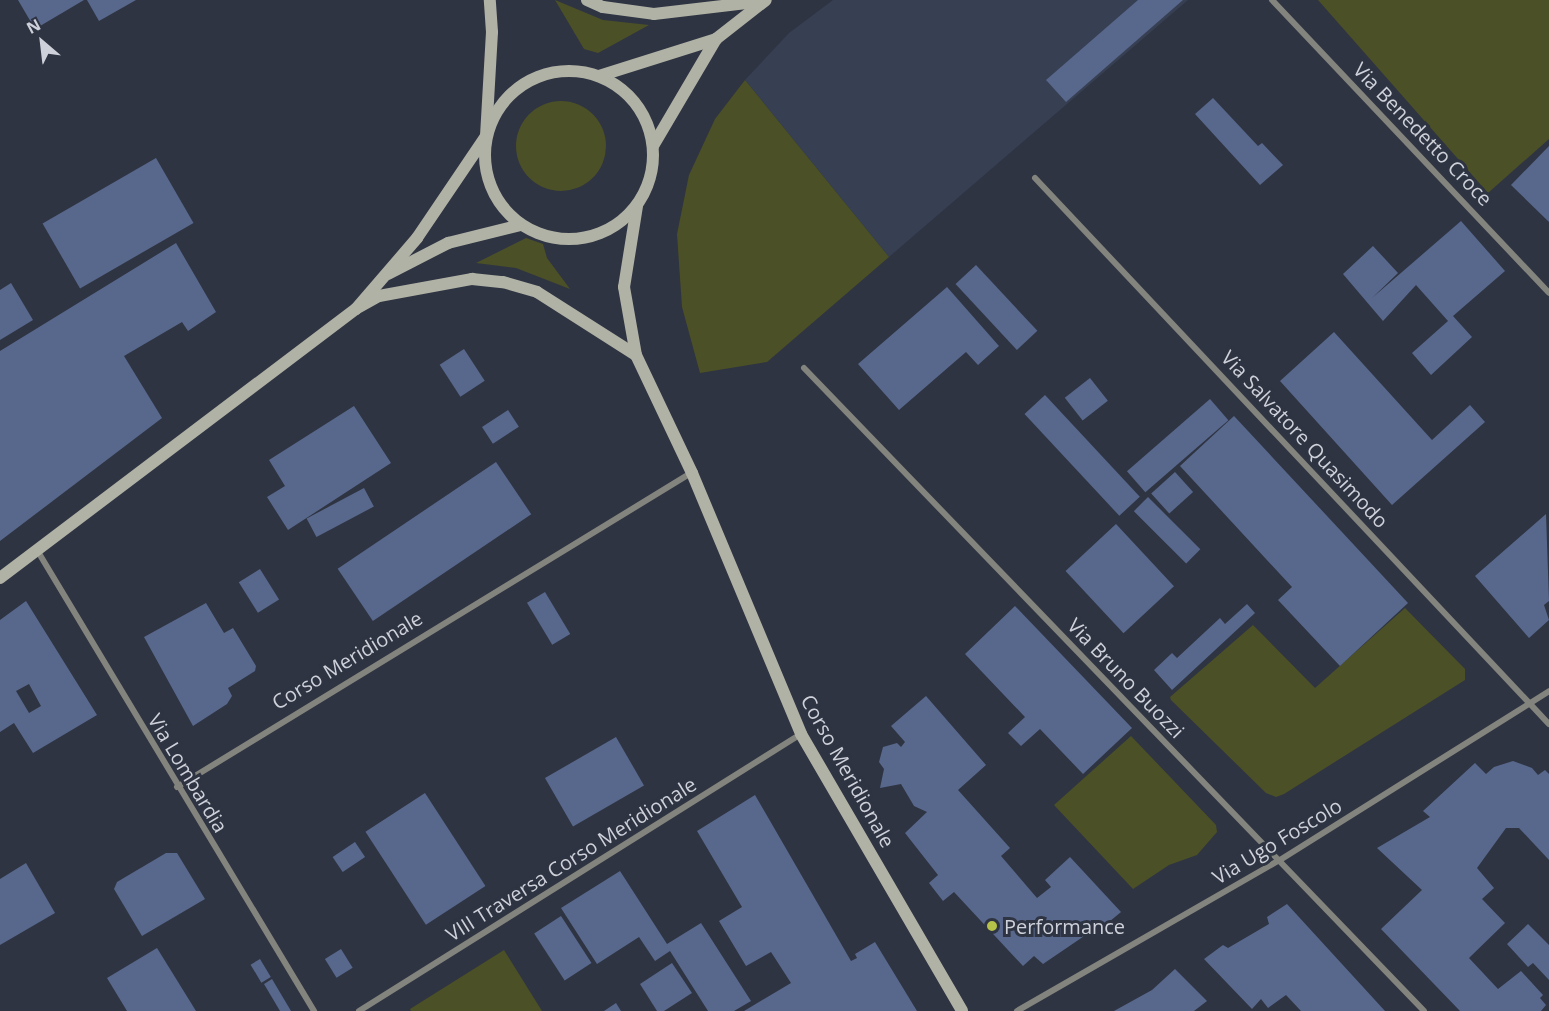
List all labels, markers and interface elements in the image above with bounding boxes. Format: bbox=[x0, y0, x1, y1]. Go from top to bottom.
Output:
north arrow bbox=[12, 12, 72, 72]
text: N bbox=[23, 13, 44, 39]
street label: Via Benedetto Croce bbox=[1349, 58, 1497, 210]
street label: Via Salvatore Quasimodo bbox=[1217, 345, 1393, 533]
street label: Corso Meridionale bbox=[268, 606, 426, 714]
street label: Via Bruno Buozzi bbox=[1063, 613, 1189, 743]
street label: Corso Meridionale bbox=[796, 690, 900, 852]
street label: Via Lombardia bbox=[143, 709, 233, 837]
street label: VIII Traversa Corso Meridionale bbox=[442, 772, 700, 946]
street label: Via Ugo Foscolo bbox=[1208, 793, 1346, 889]
place label: Performance bbox=[1004, 914, 1125, 938]
marker: Performance bbox=[985, 919, 999, 933]

